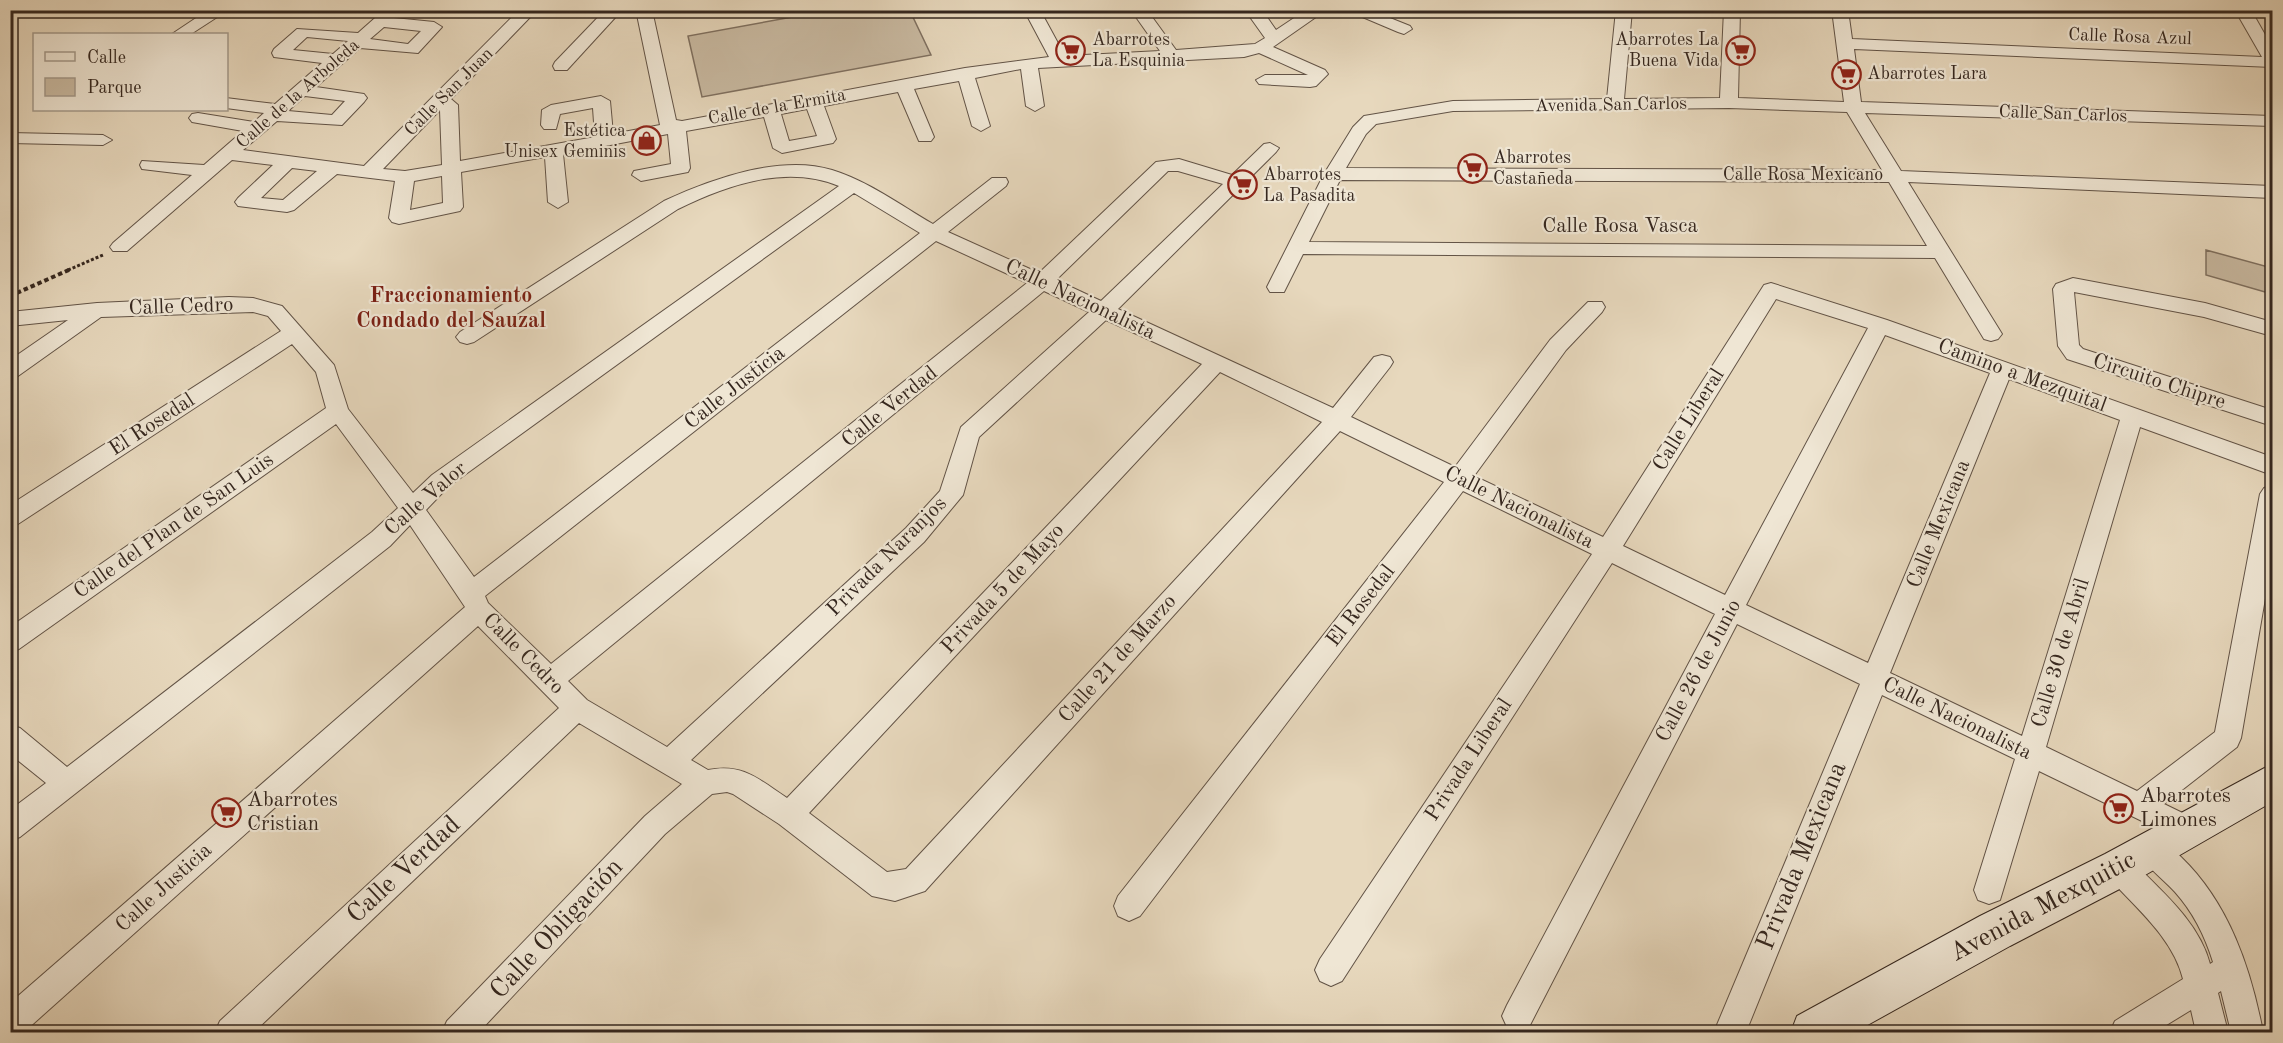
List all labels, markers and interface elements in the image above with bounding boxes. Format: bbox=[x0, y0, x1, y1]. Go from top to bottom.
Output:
street label: Calle Rosa Azul bbox=[2068, 26, 2192, 48]
place label: Abarrotes La Esquinia bbox=[1092, 31, 1185, 70]
place label: Abarrotes La Buena Vida bbox=[1615, 31, 1719, 70]
legend bbox=[33, 33, 228, 111]
supermarket icon: Abarrotes La Esquinia bbox=[1055, 34, 1087, 66]
supermarket icon: Abarrotes La Buena Vida bbox=[1724, 34, 1756, 66]
street label: Calle de la Arboleda bbox=[233, 36, 363, 152]
street label: Calle San Juan bbox=[401, 44, 497, 140]
text: Calle bbox=[87, 49, 126, 67]
supermarket icon: Abarrotes Lara bbox=[1830, 58, 1862, 90]
place label: Abarrotes Lara bbox=[1867, 65, 1987, 83]
text: Parque bbox=[87, 79, 142, 97]
street label: Calle de la Ermita bbox=[707, 86, 847, 128]
street label: Avenida San Carlos bbox=[1535, 95, 1687, 115]
street label: Calle San Carlos bbox=[1998, 103, 2128, 125]
place label: Estética Unisex Geminis bbox=[504, 122, 626, 161]
shop icon: Estética Unisex Geminis bbox=[631, 125, 663, 157]
place label: Abarrotes Castañeda bbox=[1493, 149, 1573, 188]
supermarket icon: Abarrotes Castañeda bbox=[1456, 152, 1488, 184]
place label: Abarrotes La Pasadita bbox=[1263, 166, 1356, 205]
street label: Calle Rosa Mexicano bbox=[1723, 166, 1883, 184]
supermarket icon: Abarrotes La Pasadita bbox=[1226, 169, 1258, 201]
street label: Calle Rosa Vasca bbox=[1542, 216, 1698, 237]
street label: Calle Nacionalista bbox=[1002, 256, 1158, 344]
district label: Fraccionamiento Condado del Sauzal bbox=[356, 285, 546, 332]
street label: Calle Cedro bbox=[128, 295, 234, 319]
street label: Camino a Mezquital bbox=[1935, 336, 2110, 416]
street label: Calle Justicia bbox=[681, 342, 789, 434]
street label: Circuito Chipre bbox=[2090, 351, 2228, 413]
street label: Calle Verdad bbox=[838, 362, 942, 452]
street label: Calle Liberal bbox=[1649, 365, 1729, 475]
street label: El Rosedal bbox=[105, 390, 199, 460]
street label: Calle del Plan de San Luis bbox=[70, 449, 278, 603]
street label: Calle Mexicana bbox=[1904, 457, 1974, 591]
street label: Calle Valor bbox=[381, 458, 471, 540]
street label: Calle Nacionalista bbox=[1441, 463, 1597, 553]
street label: Privada Naranjos bbox=[823, 493, 951, 621]
street label: Privada 5 de Mayo bbox=[938, 520, 1068, 658]
street label: El Rosedal bbox=[1323, 561, 1399, 651]
street label: Calle 30 de Abril bbox=[2028, 576, 2094, 730]
street label: Calle 21 de Marzo bbox=[1055, 591, 1181, 727]
street label: Calle 26 de Junio bbox=[1653, 596, 1745, 746]
street label: Calle Cedro bbox=[478, 609, 568, 699]
street label: Calle Nacionalista bbox=[1879, 674, 2035, 764]
street label: Privada Liberal bbox=[1422, 695, 1516, 825]
street label: Privada Mexicana bbox=[1752, 758, 1852, 954]
place label: Abarrotes Limones bbox=[2140, 786, 2231, 831]
place label: Abarrotes Cristian bbox=[247, 790, 338, 835]
supermarket icon: Abarrotes Limones bbox=[2103, 792, 2135, 824]
supermarket icon: Abarrotes Cristian bbox=[210, 796, 242, 828]
street label: Calle Verdad bbox=[343, 811, 465, 929]
street label: Calle Justicia bbox=[112, 840, 216, 936]
street label: Avenida Mexquitic bbox=[1946, 847, 2140, 967]
street label: Calle Obligación bbox=[486, 854, 628, 1004]

